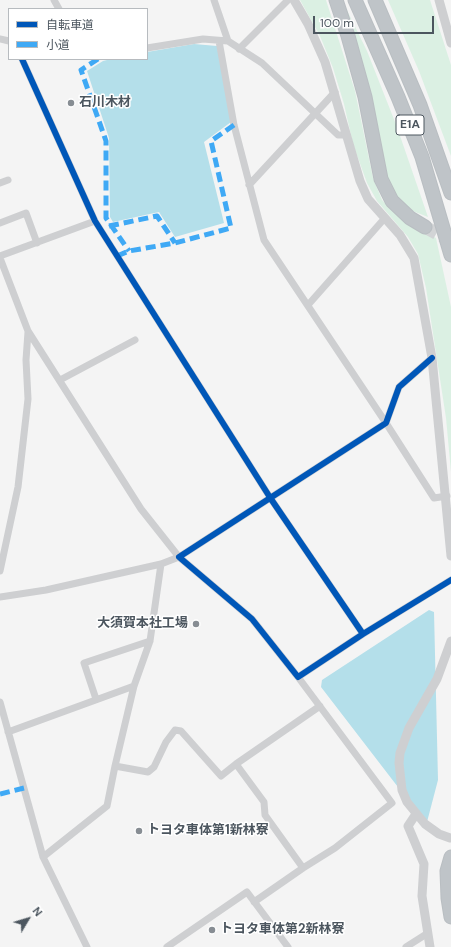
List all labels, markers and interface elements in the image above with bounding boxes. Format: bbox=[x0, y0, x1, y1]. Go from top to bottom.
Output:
legend bbox=[8, 8, 148, 60]
scale bar bbox=[315, 8, 436, 34]
text: 100 m bbox=[320, 15, 354, 31]
text: 自転車道 bbox=[46, 17, 94, 33]
text: 小道 bbox=[46, 37, 70, 53]
place label: 石川木材 bbox=[79, 95, 131, 111]
marker: 石川木材 bbox=[66, 98, 76, 108]
road number: E1A bbox=[396, 115, 424, 135]
place label: 大須賀本社工場 bbox=[97, 616, 188, 632]
marker: 大須賀本社工場 bbox=[191, 619, 201, 629]
place label: トヨタ車体第1新林寮 bbox=[147, 823, 269, 839]
marker: トヨタ車体第1新林寮 bbox=[134, 826, 144, 836]
north arrow bbox=[8, 899, 48, 939]
text: N bbox=[29, 904, 45, 919]
place label: トヨタ車体第2新林寮 bbox=[220, 922, 345, 938]
marker: トヨタ車体第2新林寮 bbox=[207, 925, 217, 935]

